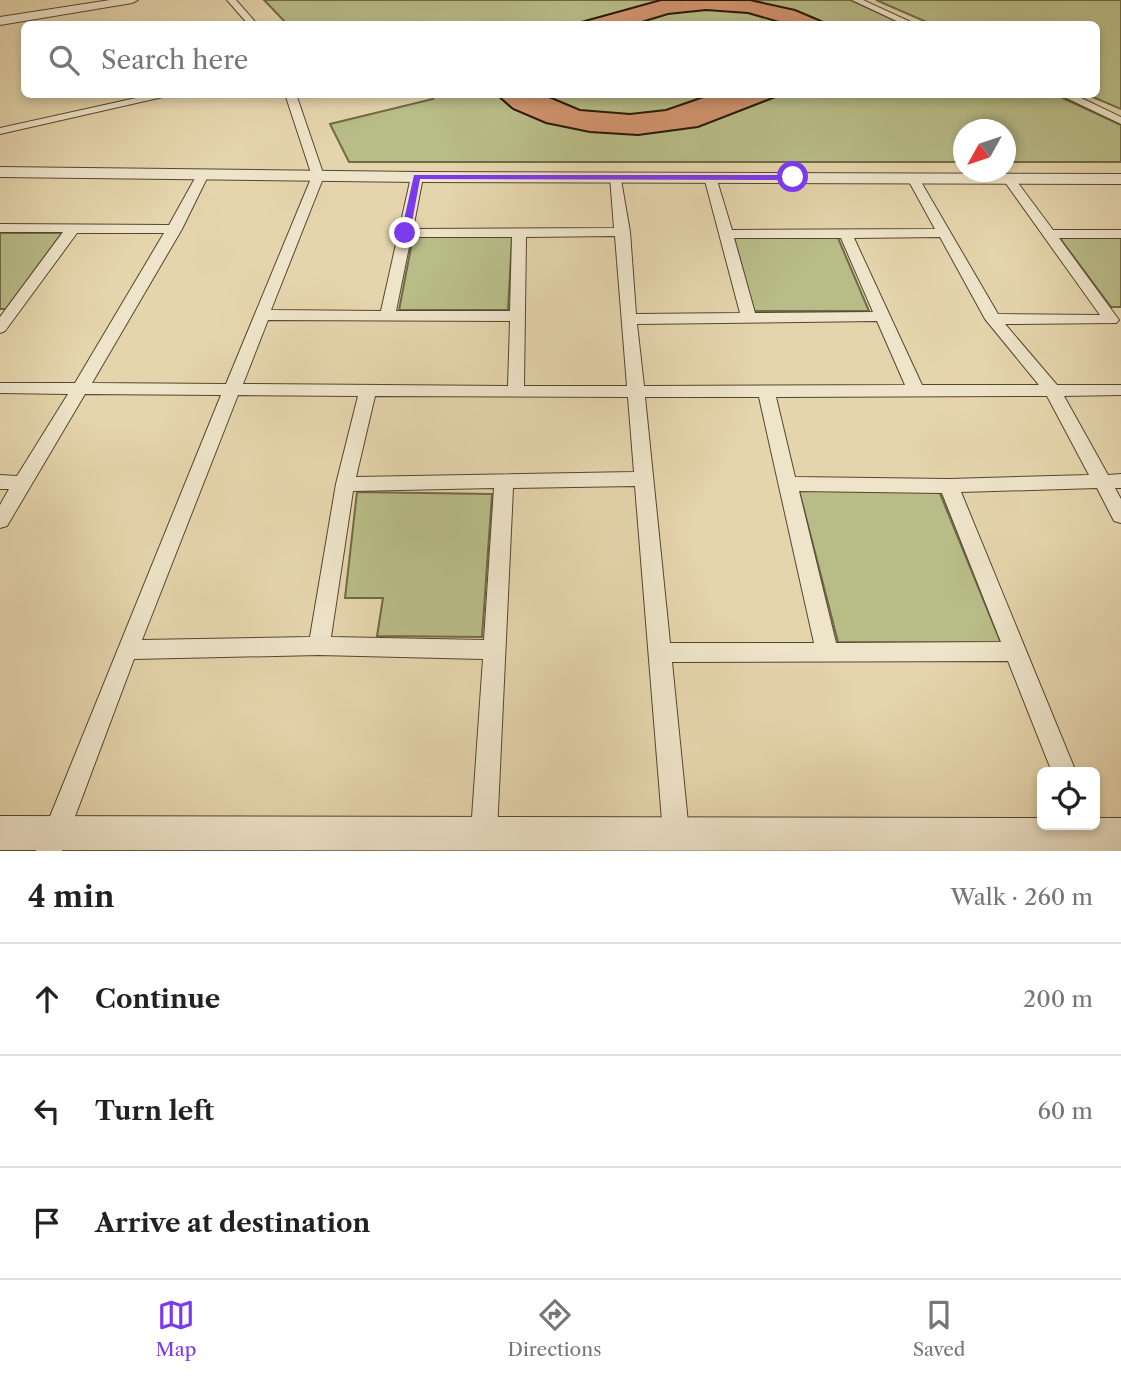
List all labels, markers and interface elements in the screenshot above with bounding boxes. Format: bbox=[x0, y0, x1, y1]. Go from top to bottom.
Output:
search box bbox=[21, 21, 1100, 98]
icon: search bbox=[45, 41, 83, 79]
text: Search here bbox=[101, 44, 248, 76]
north arrow bbox=[953, 119, 1016, 182]
route start bbox=[777, 161, 808, 192]
route end bbox=[389, 217, 420, 248]
map controls bbox=[1037, 767, 1100, 830]
button: locate bbox=[1037, 767, 1100, 830]
text: 4 min bbox=[28, 878, 114, 915]
text: Walk · 260 m bbox=[951, 883, 1093, 911]
icon: ahead bbox=[28, 980, 66, 1018]
text: Continue bbox=[95, 983, 220, 1015]
text: 200 m bbox=[1023, 985, 1093, 1013]
icon: left bbox=[28, 1092, 66, 1130]
text: Turn left bbox=[95, 1095, 214, 1127]
text: 60 m bbox=[1037, 1097, 1093, 1125]
icon: arrive bbox=[28, 1204, 66, 1242]
text: Arrive at destination bbox=[95, 1207, 370, 1239]
tab: Map bbox=[156, 1296, 196, 1361]
tab: Directions bbox=[508, 1296, 601, 1361]
tab: Saved bbox=[913, 1296, 965, 1361]

